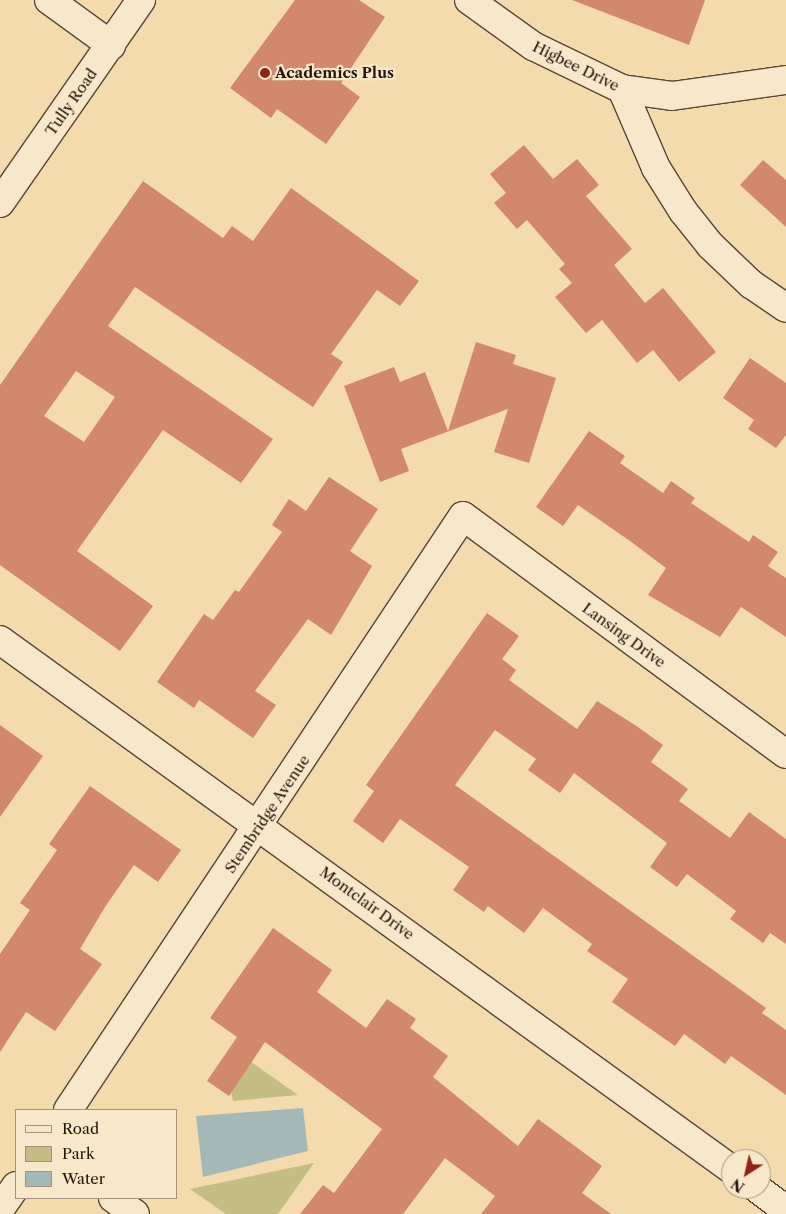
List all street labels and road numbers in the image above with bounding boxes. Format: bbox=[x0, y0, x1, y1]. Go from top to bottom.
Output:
street label: Higbee Drive bbox=[530, 37, 622, 95]
street label: Tully Road bbox=[41, 65, 101, 139]
street label: Lansing Drive bbox=[579, 599, 669, 671]
street label: Stembridge Avenue bbox=[221, 751, 313, 877]
street label: Montclair Drive bbox=[316, 863, 418, 943]

